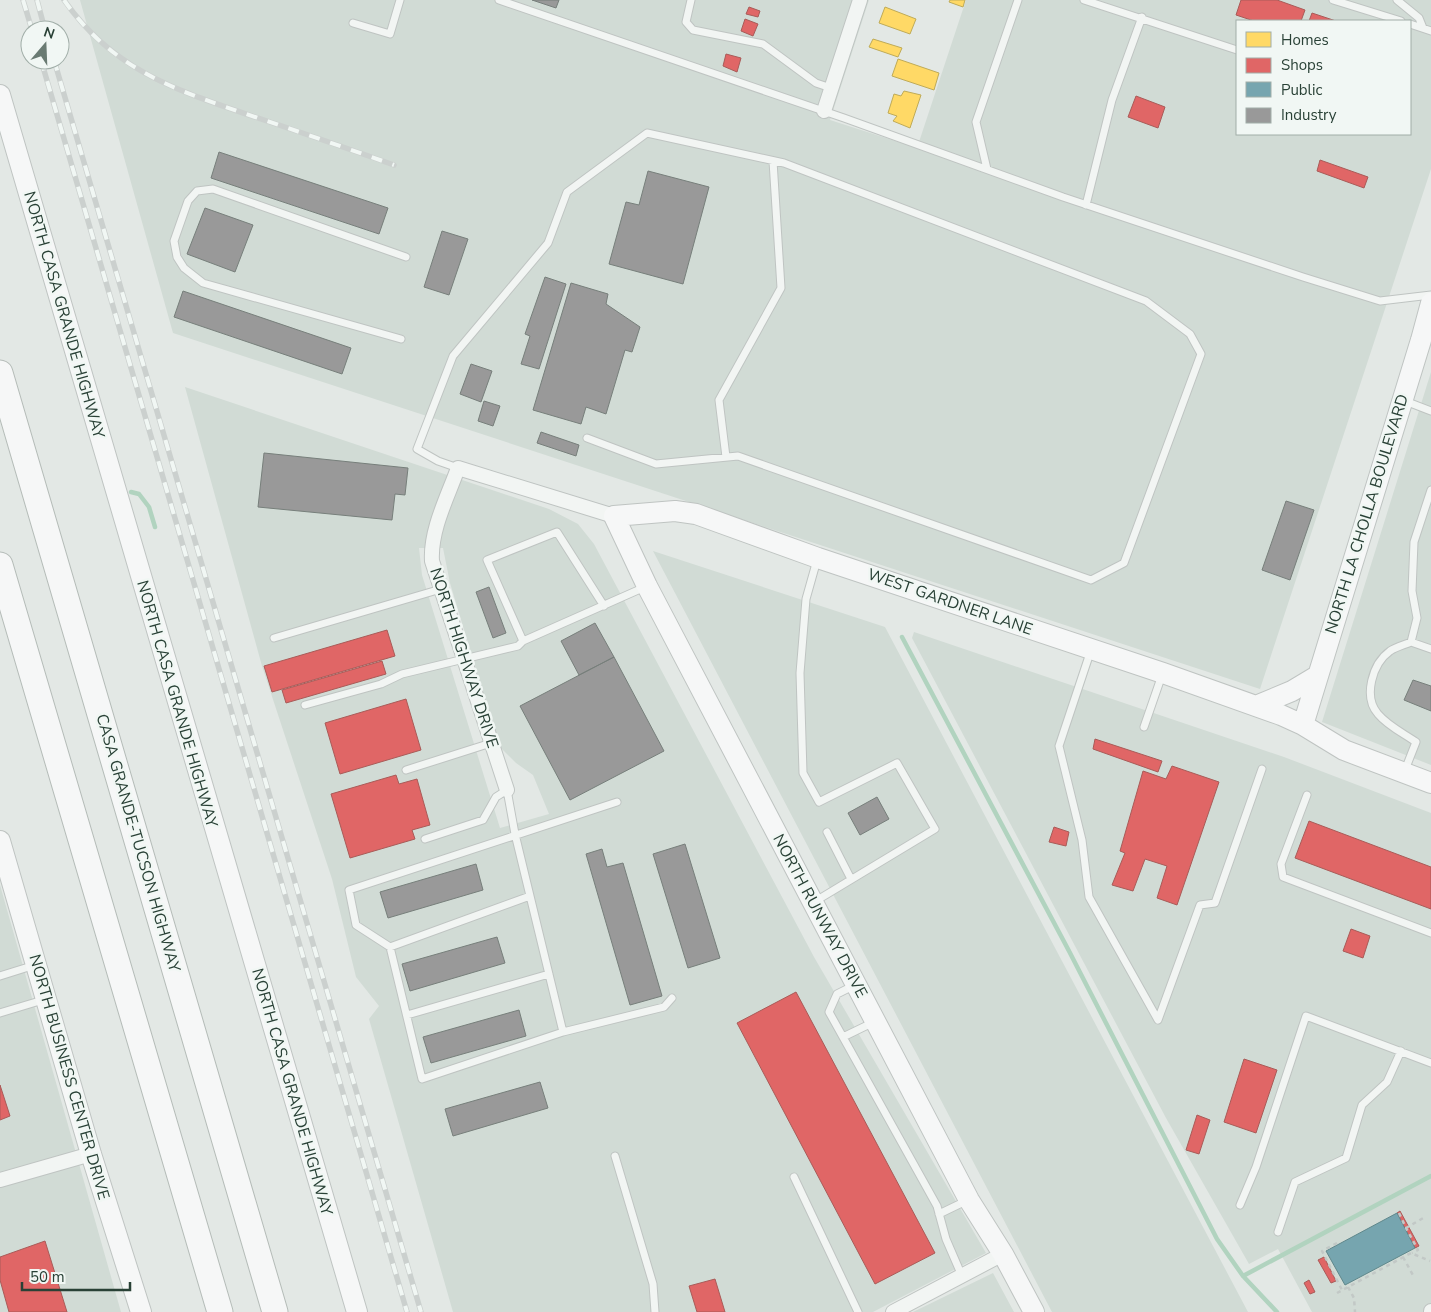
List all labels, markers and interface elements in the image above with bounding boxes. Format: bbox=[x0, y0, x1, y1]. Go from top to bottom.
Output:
north arrow bbox=[20, 20, 70, 70]
legend bbox=[1236, 20, 1411, 135]
text: N bbox=[41, 22, 57, 44]
text: Homes bbox=[1281, 30, 1329, 50]
text: Shops bbox=[1281, 55, 1323, 75]
text: Public bbox=[1281, 80, 1322, 100]
text: Industry bbox=[1281, 105, 1337, 125]
street label: NORTH CASA GRANDE HIGHWAY bbox=[18, 189, 110, 442]
street label: NORTH LA CHOLLA BOULEVARD bbox=[1320, 391, 1414, 637]
street label: WEST GARDNER LANE bbox=[865, 563, 1035, 641]
street label: NORTH HIGHWAY DRIVE bbox=[424, 565, 504, 751]
street label: NORTH CASA GRANDE HIGHWAY bbox=[131, 578, 223, 831]
street label: CASA GRANDE-TUCSON HIGHWAY bbox=[91, 711, 186, 975]
street label: NORTH RUNWAY DRIVE bbox=[767, 830, 873, 1002]
street label: NORTH BUSINESS CENTER DRIVE bbox=[23, 952, 115, 1202]
street label: NORTH CASA GRANDE HIGHWAY bbox=[246, 966, 338, 1219]
scale bar bbox=[22, 1260, 130, 1292]
text: 50 m bbox=[30, 1267, 65, 1287]

